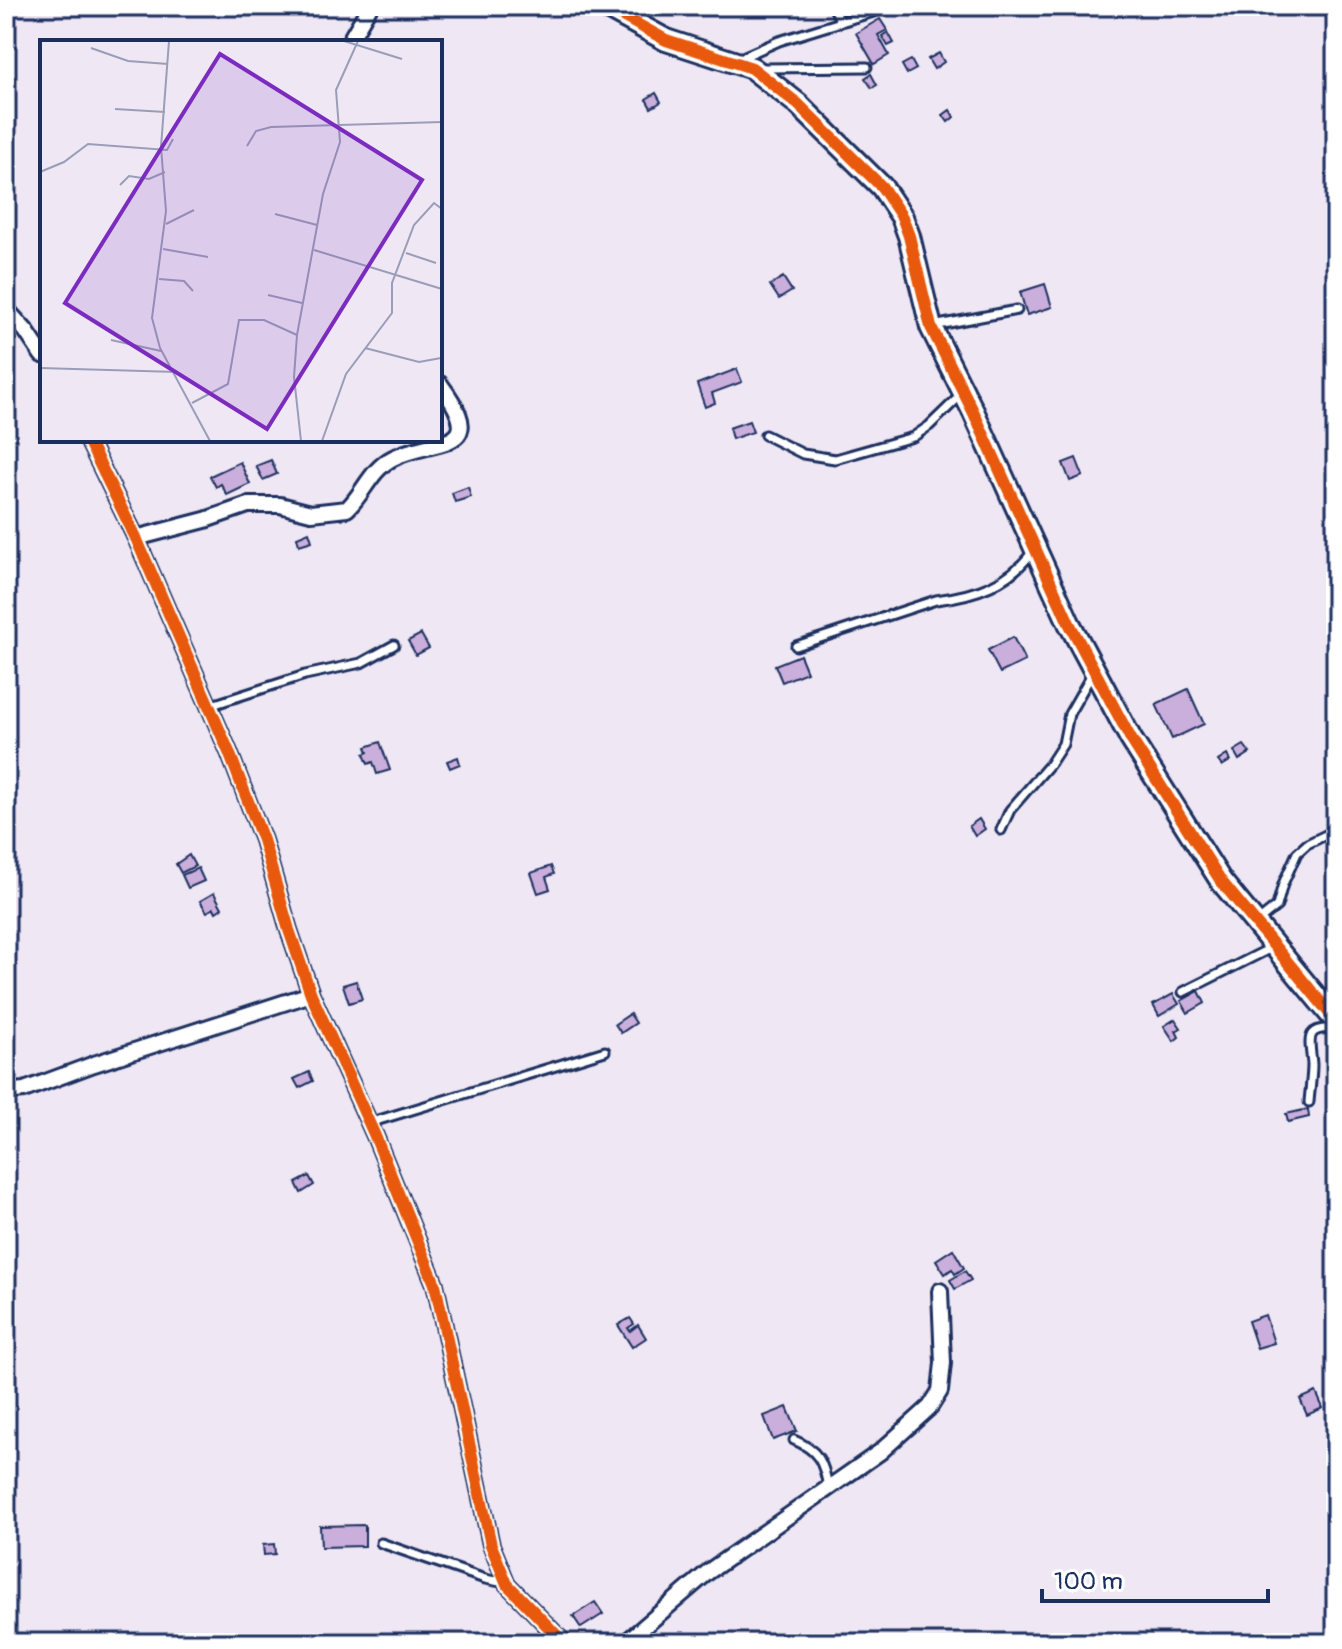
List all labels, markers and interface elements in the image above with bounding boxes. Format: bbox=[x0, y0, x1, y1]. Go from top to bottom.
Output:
inset map bbox=[40, 40, 442, 442]
scale bar bbox=[1042, 1553, 1268, 1603]
text: 100 m bbox=[1054, 1567, 1123, 1596]

